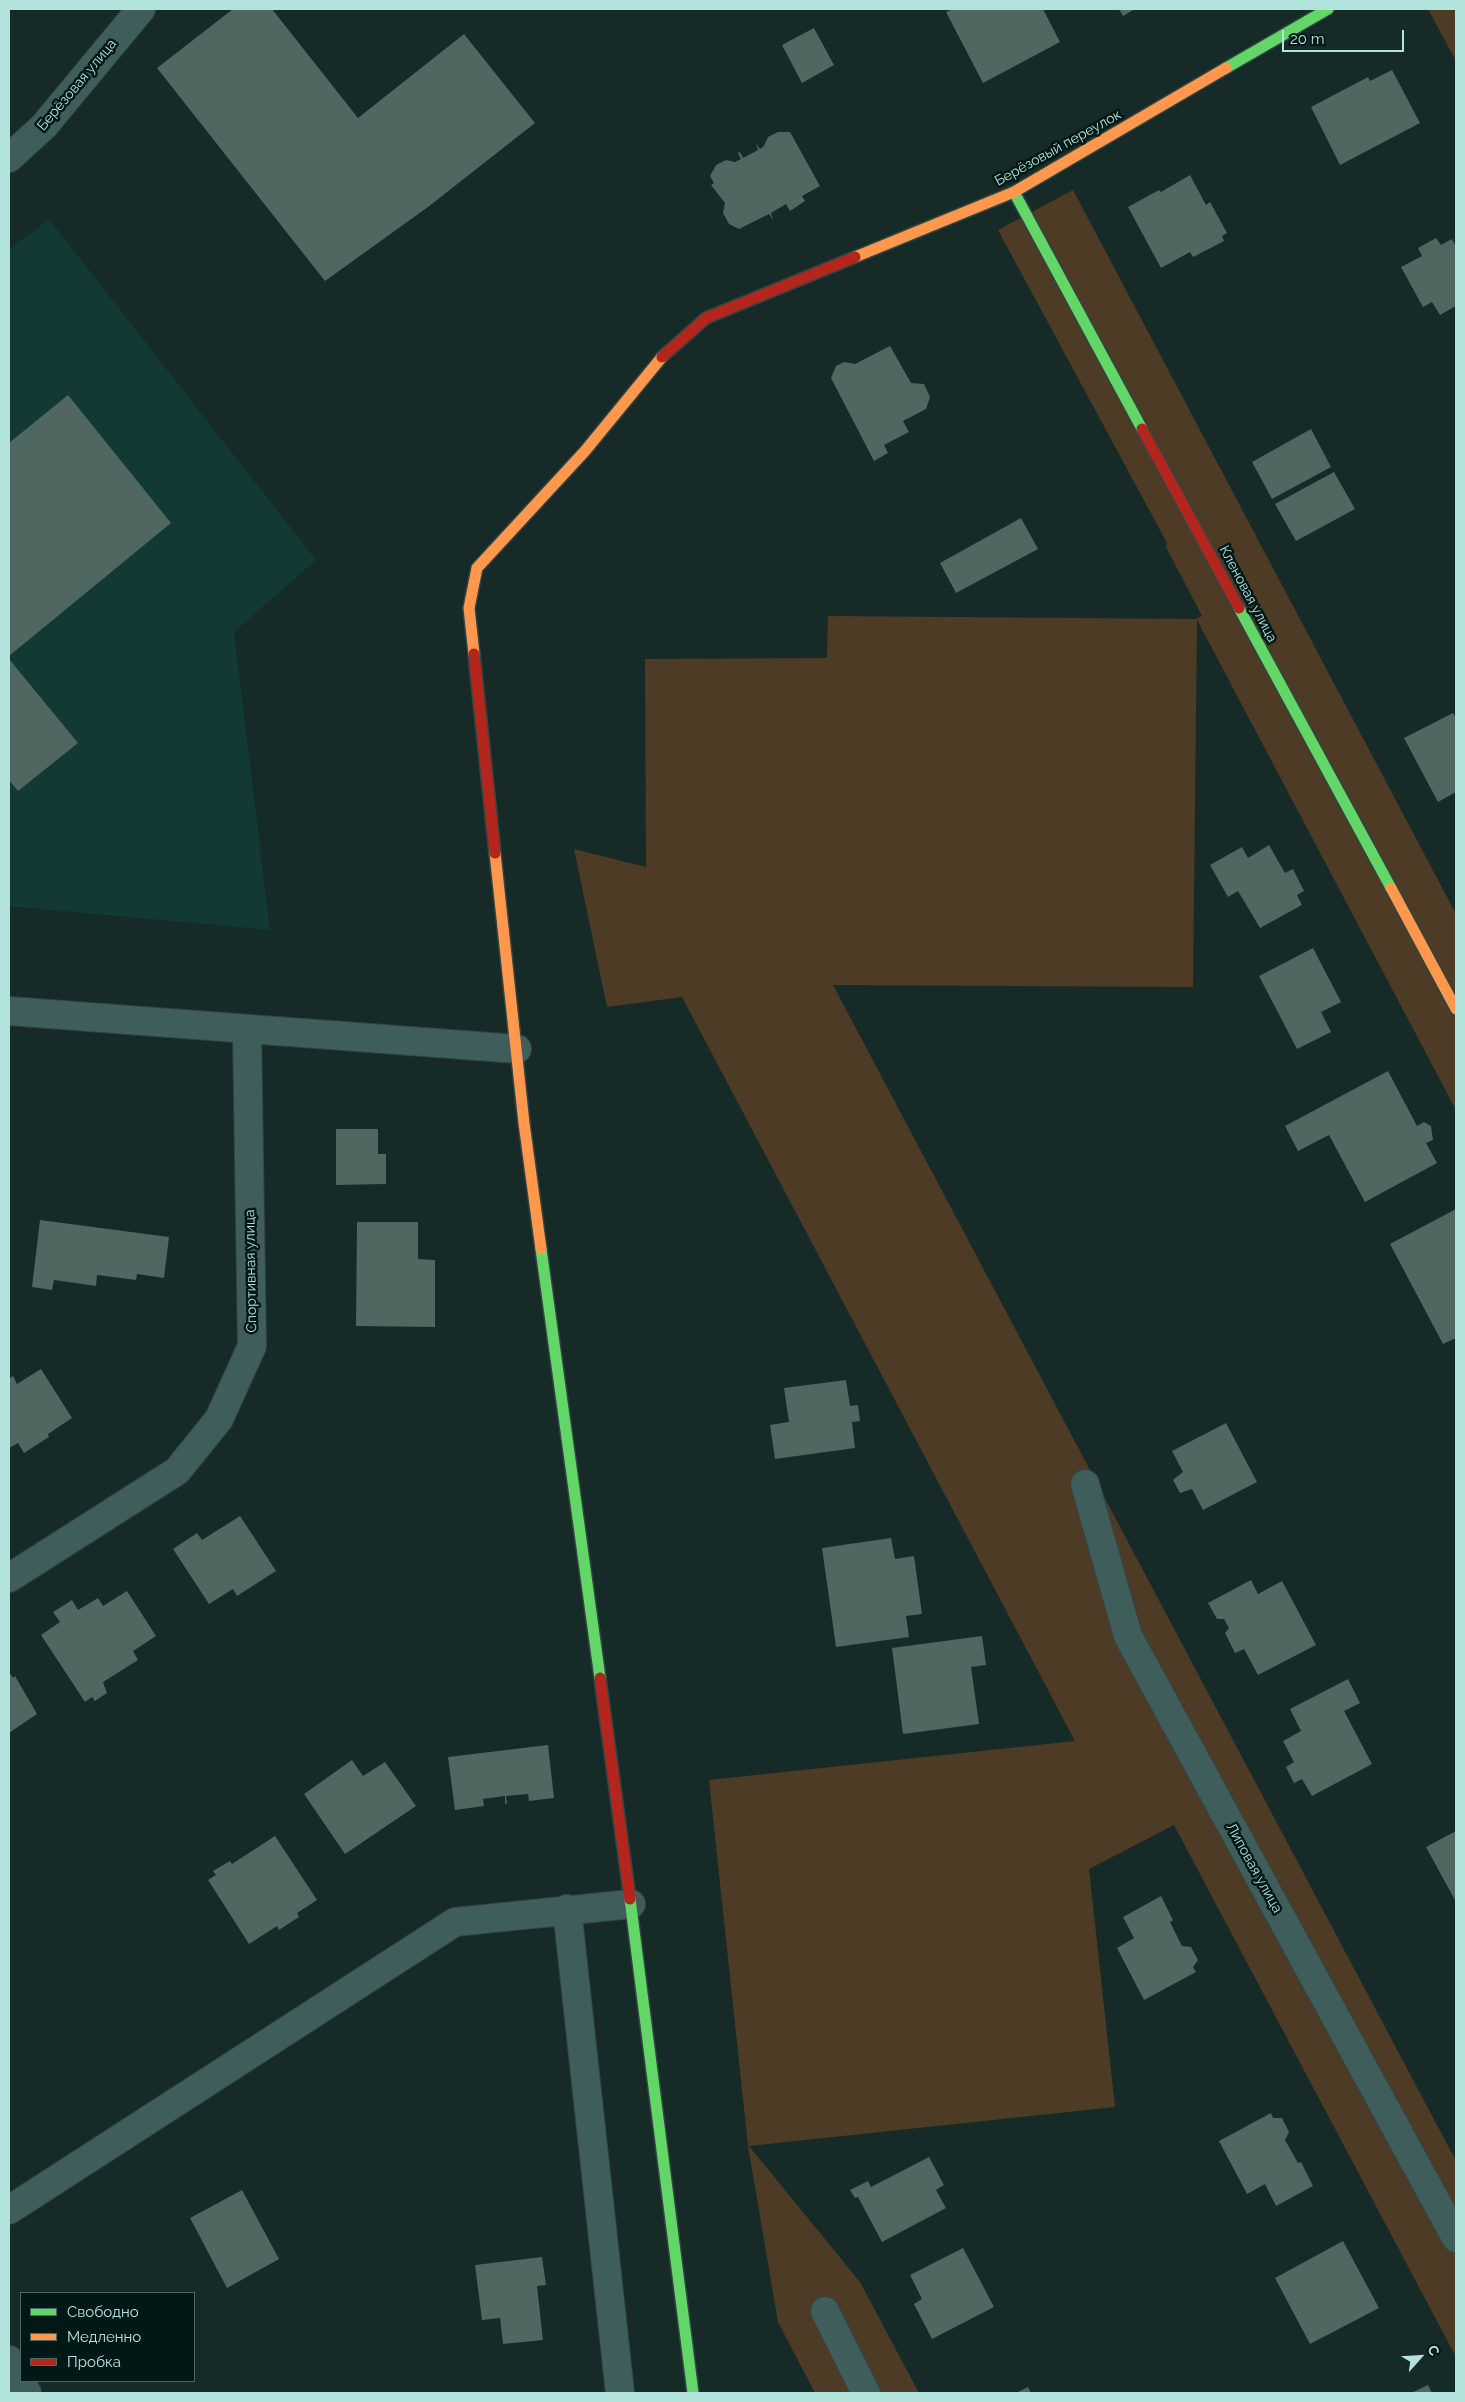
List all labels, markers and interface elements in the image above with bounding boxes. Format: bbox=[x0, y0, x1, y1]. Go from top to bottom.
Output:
scale bar bbox=[1285, 20, 1408, 52]
text: 20 m bbox=[1290, 30, 1325, 48]
street label: Берёзовая улица bbox=[34, 36, 120, 134]
street label: Берёзовый переулок bbox=[992, 106, 1124, 190]
street label: Кленовая улица bbox=[1215, 543, 1281, 645]
street label: Спортивная улица bbox=[242, 1209, 260, 1333]
street label: Липовая улица bbox=[1222, 1820, 1286, 1916]
legend bbox=[20, 2292, 195, 2382]
text: Свободно bbox=[67, 2303, 139, 2321]
text: Медленно bbox=[67, 2328, 141, 2346]
north arrow bbox=[1395, 2332, 1445, 2382]
text: С bbox=[1424, 2343, 1443, 2358]
text: Пробка bbox=[67, 2353, 121, 2371]

